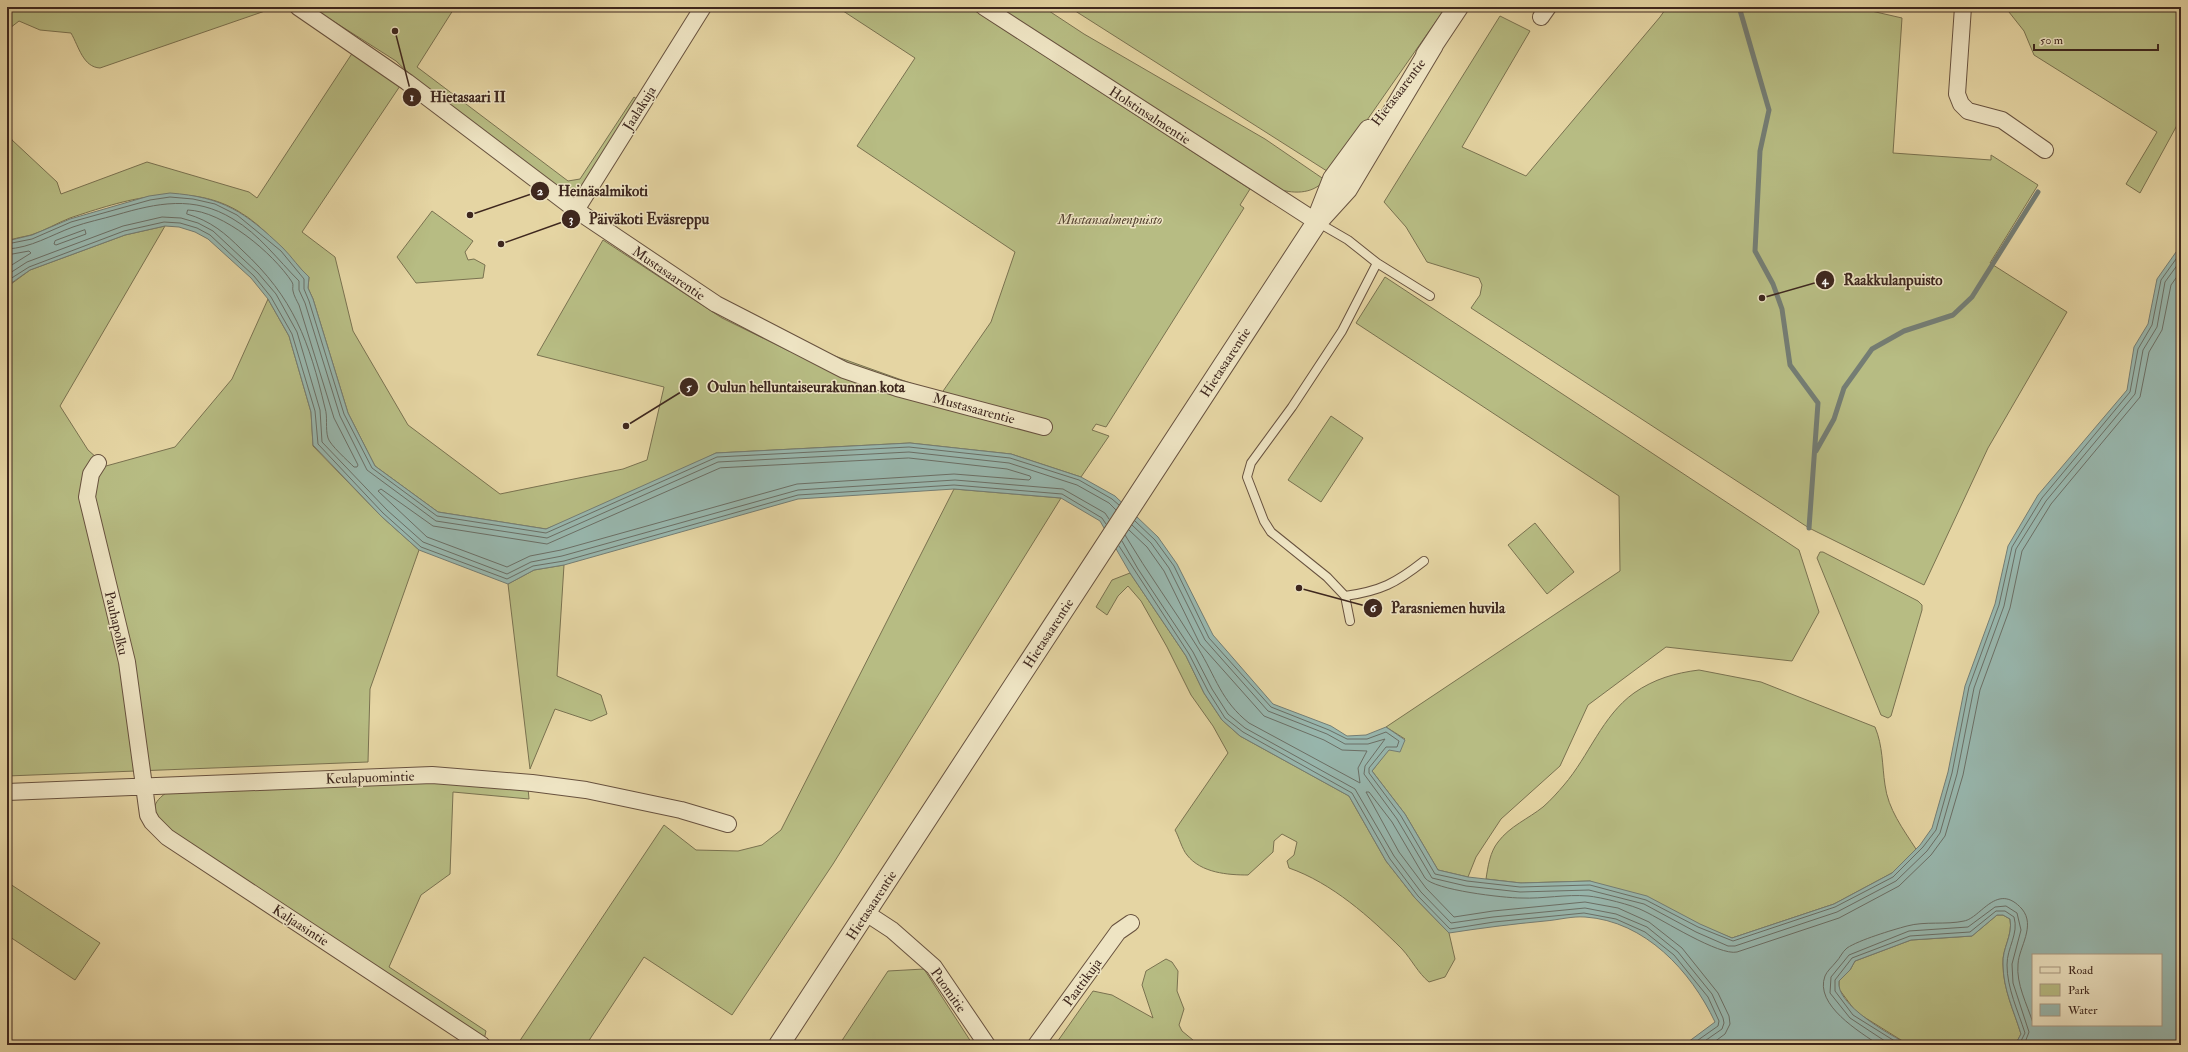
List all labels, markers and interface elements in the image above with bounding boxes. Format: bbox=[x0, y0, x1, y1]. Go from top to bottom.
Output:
scale bar bbox=[2034, 26, 2158, 52]
text: 50 m bbox=[2040, 33, 2064, 48]
street label: Hietasaarentie bbox=[1368, 55, 1429, 129]
callout: Hietasaari II bbox=[402, 83, 514, 110]
street label: Jaalakuja bbox=[619, 83, 660, 134]
street label: Holstinsalmentie bbox=[1106, 83, 1194, 148]
text: Hietasaari II bbox=[430, 88, 506, 107]
text: 1 bbox=[410, 90, 414, 105]
callout: Heinäsalmikoti bbox=[530, 178, 656, 205]
text: Heinäsalmikoti bbox=[558, 182, 648, 201]
text: 2 bbox=[537, 184, 543, 199]
callout: Päiväkoti Eväsreppu bbox=[561, 205, 717, 232]
text: Päiväkoti Eväsreppu bbox=[589, 210, 709, 230]
park label: Mustansalmenpuisto bbox=[1057, 211, 1162, 228]
text: 3 bbox=[569, 212, 574, 227]
street label: Mustasaarentie bbox=[629, 243, 708, 304]
callout: Raakkulanpuisto bbox=[1815, 267, 1950, 294]
text: Raakkulanpuisto bbox=[1843, 271, 1943, 291]
text: 4 bbox=[1821, 273, 1830, 288]
street label: Hietasaarentie bbox=[1197, 324, 1254, 400]
callout: Oulun helluntaiseurakunnan kota bbox=[679, 374, 913, 401]
text: Oulun helluntaiseurakunnan kota bbox=[707, 378, 906, 397]
text: 5 bbox=[686, 380, 692, 395]
street label: Mustasaarentie bbox=[931, 389, 1017, 428]
street label: Pauhapolku bbox=[100, 589, 132, 657]
callout: Parasniemen huvila bbox=[1363, 594, 1513, 621]
street label: Hietasaarentie bbox=[1020, 595, 1077, 671]
text: Parasniemen huvila bbox=[1391, 599, 1506, 618]
text: 6 bbox=[1370, 601, 1377, 616]
street label: Keulapuomintie bbox=[325, 767, 415, 789]
street label: Hietasaarentie bbox=[843, 867, 900, 943]
street label: Kaljaasintie bbox=[269, 901, 332, 950]
legend bbox=[2032, 954, 2162, 1026]
street label: Paattikuja bbox=[1059, 955, 1106, 1010]
text: Road bbox=[2068, 963, 2093, 978]
street label: Puomitie bbox=[927, 965, 970, 1016]
text: Park bbox=[2068, 983, 2090, 998]
text: Water bbox=[2067, 1003, 2098, 1018]

